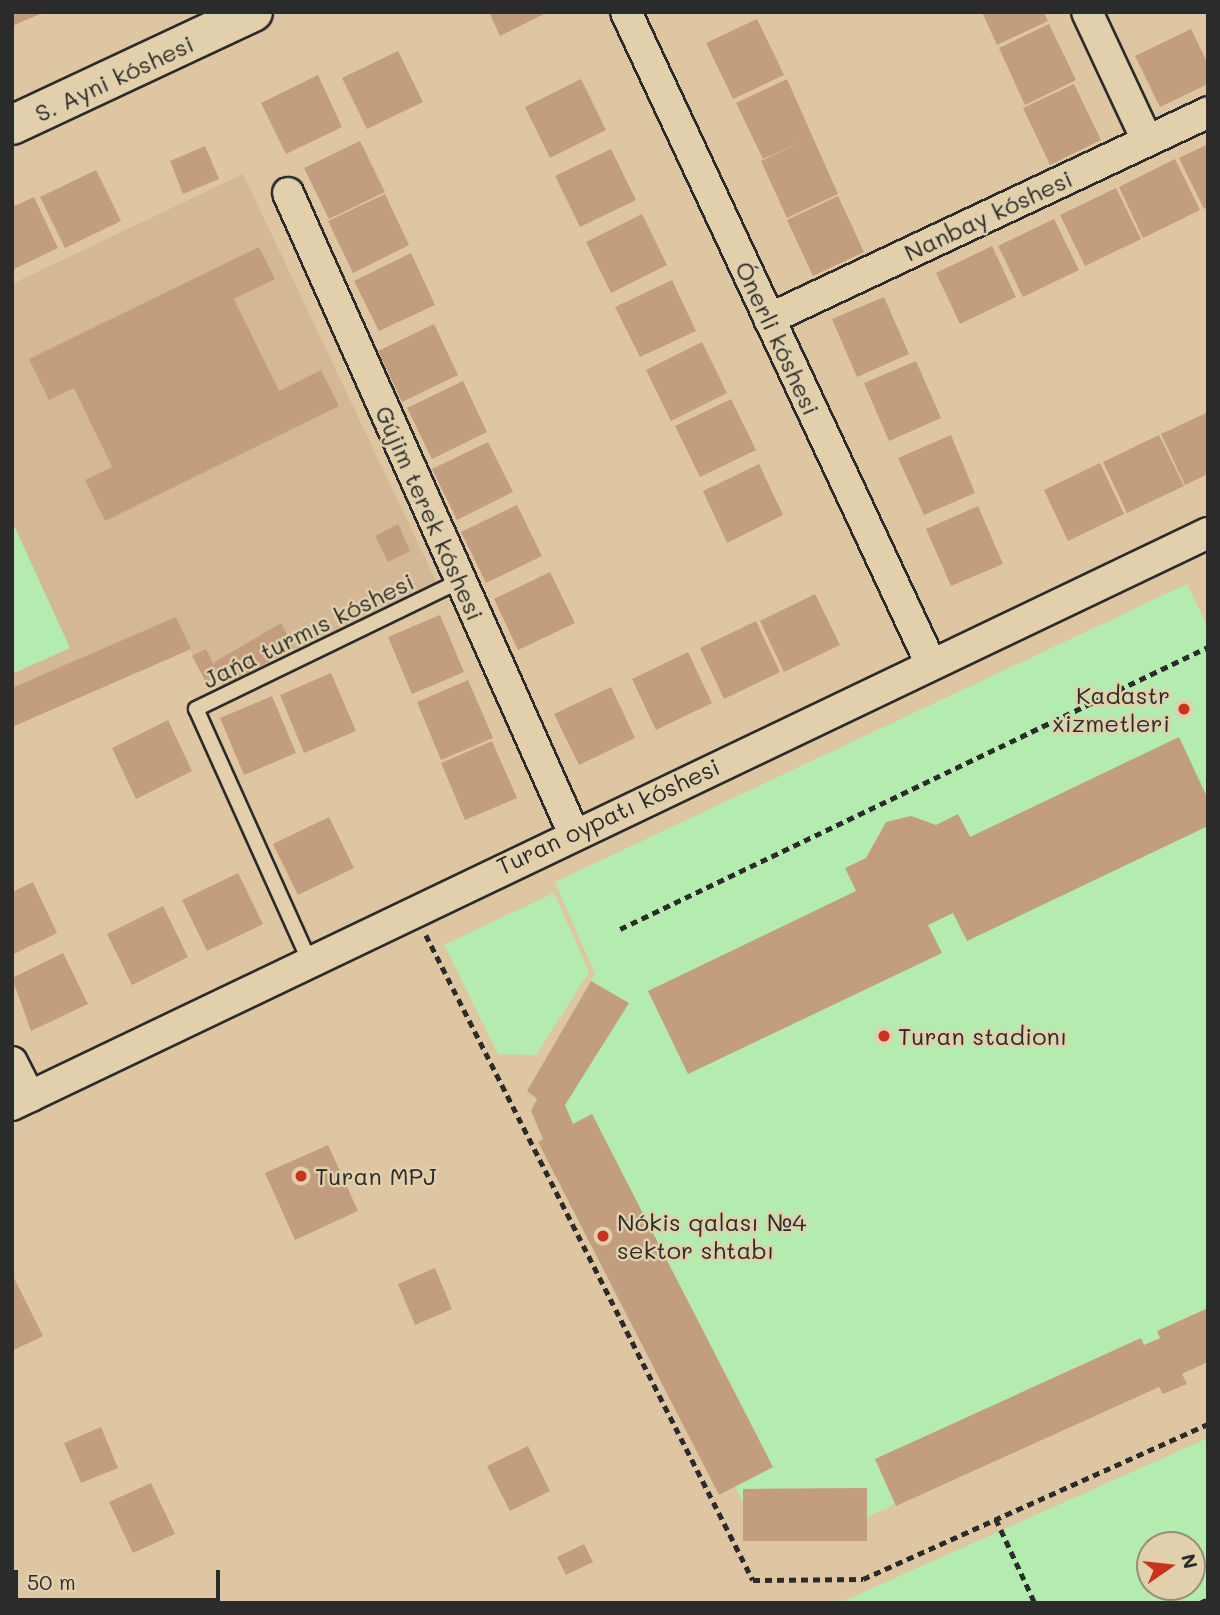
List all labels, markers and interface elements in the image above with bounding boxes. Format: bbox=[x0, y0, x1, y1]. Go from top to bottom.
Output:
street label: S. Ayni kóshesi bbox=[30, 29, 198, 127]
street label: Nanbay kóshesi bbox=[899, 163, 1077, 267]
street label: Ónerli kóshesi bbox=[730, 257, 826, 419]
street label: Gújim terek kóshesi bbox=[370, 401, 490, 625]
street label: Jańa turmıs kóshesi bbox=[197, 566, 419, 694]
place label: Kadastr xizmetleri bbox=[1052, 681, 1170, 737]
marker: Kadastr xizmetleri bbox=[1176, 701, 1192, 717]
street label: Turan oypatı kóshesi bbox=[492, 752, 724, 880]
place label: Turan stadionı bbox=[898, 1022, 1067, 1050]
marker: Turan stadionı bbox=[876, 1028, 892, 1044]
place label: Turan MPJ bbox=[315, 1162, 436, 1190]
marker: Turan MPJ bbox=[293, 1168, 309, 1184]
place label: Nókis qalası №4 sektor shtabı bbox=[617, 1208, 806, 1264]
marker: Nókis qalası №4 sektor shtabı bbox=[595, 1228, 611, 1244]
north arrow bbox=[1136, 1531, 1206, 1601]
text: N bbox=[1176, 1551, 1204, 1571]
scale bar bbox=[18, 1556, 224, 1600]
text: 50 m bbox=[27, 1568, 76, 1595]

